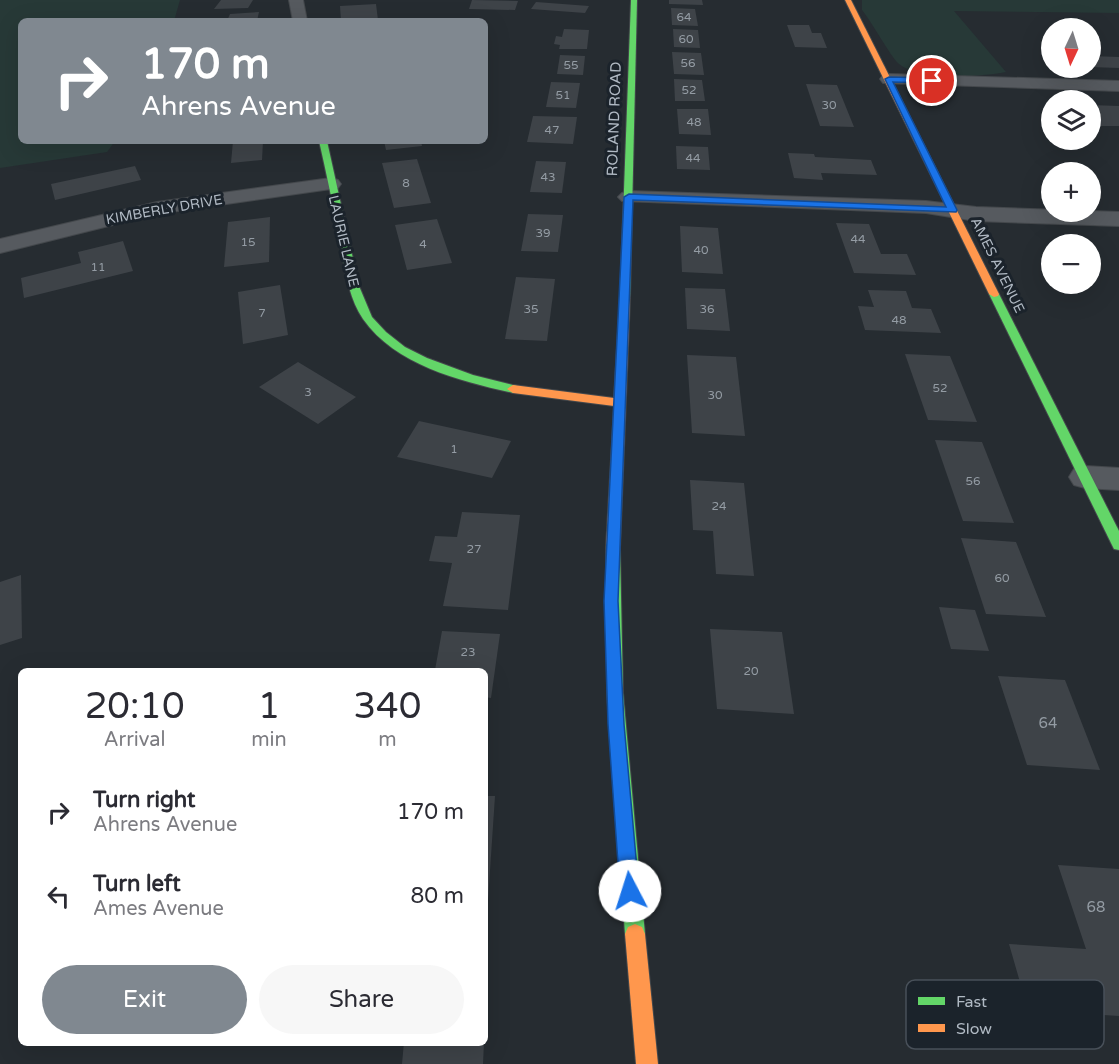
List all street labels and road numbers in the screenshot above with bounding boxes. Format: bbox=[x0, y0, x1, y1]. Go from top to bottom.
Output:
street label: ROLAND ROAD bbox=[603, 61, 625, 177]
street label: KIMBERLY DRIVE bbox=[104, 191, 224, 228]
street label: LAURIE LANE bbox=[325, 194, 362, 289]
street label: AMES AVENUE bbox=[967, 215, 1028, 316]

